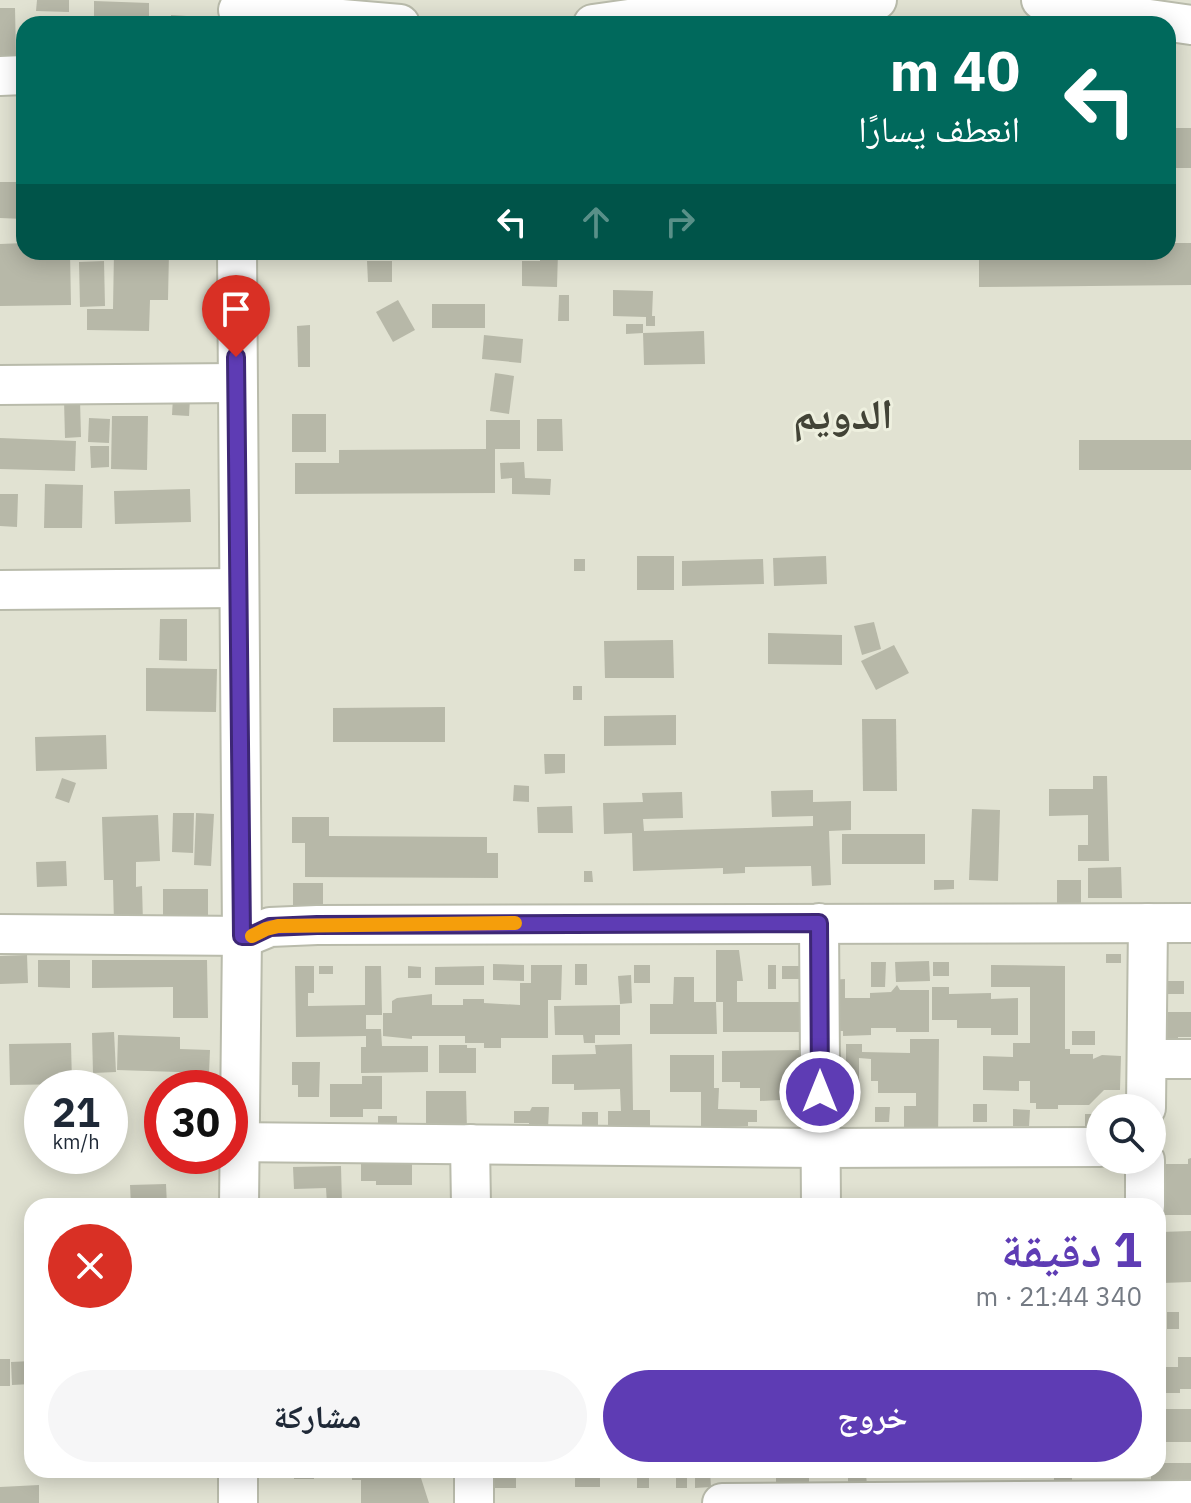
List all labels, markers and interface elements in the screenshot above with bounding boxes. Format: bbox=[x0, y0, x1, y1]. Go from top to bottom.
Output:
text: 40 m bbox=[890, 34, 1020, 106]
icon: left bbox=[1048, 48, 1152, 152]
text: انعطف يسارًا bbox=[858, 105, 1020, 152]
icon: left bbox=[490, 200, 534, 244]
icon: ahead bbox=[574, 200, 618, 244]
icon: right bbox=[658, 200, 702, 244]
pin bbox=[202, 275, 270, 357]
icon: arrive bbox=[214, 287, 258, 331]
district label: الدويم bbox=[793, 386, 893, 442]
position arrow bbox=[778, 1050, 862, 1134]
speed limit sign: 30 bbox=[144, 1070, 248, 1174]
text: 21 bbox=[52, 1086, 100, 1138]
map controls bbox=[1086, 1094, 1166, 1174]
button: search bbox=[1086, 1094, 1166, 1174]
text: km/h bbox=[52, 1128, 100, 1155]
text: 1 دقيقة bbox=[1001, 1218, 1142, 1280]
button: close bbox=[48, 1224, 132, 1308]
text: 340 m · 21:44 bbox=[976, 1279, 1142, 1313]
button: مشاركة bbox=[48, 1370, 587, 1462]
button: خروج bbox=[603, 1370, 1142, 1462]

